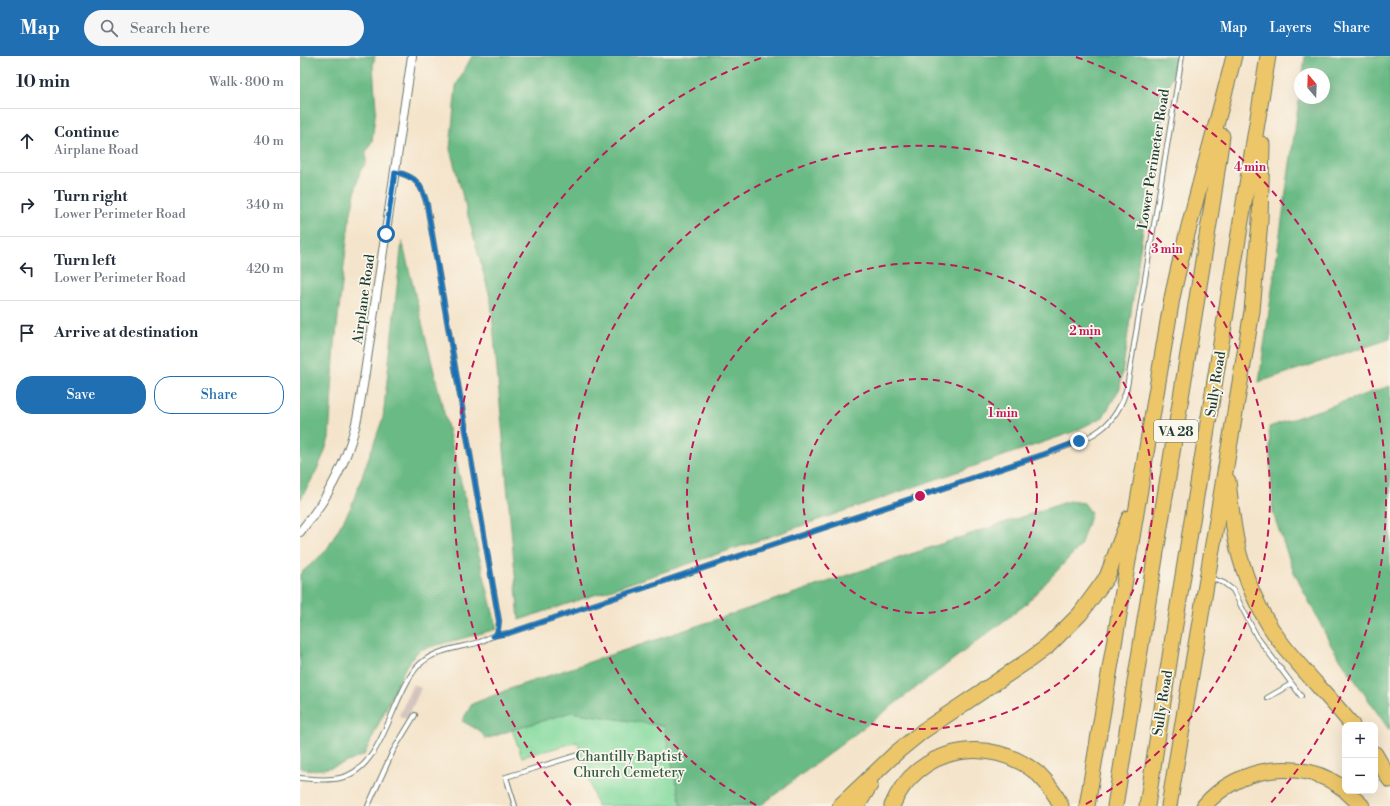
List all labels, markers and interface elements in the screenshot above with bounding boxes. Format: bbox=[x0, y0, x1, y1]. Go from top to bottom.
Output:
search box bbox=[84, 10, 364, 46]
text: Map bbox=[20, 16, 60, 40]
icon: search bbox=[98, 17, 120, 39]
text: Search here bbox=[130, 19, 210, 38]
text: Map bbox=[1220, 19, 1247, 37]
text: Layers bbox=[1269, 19, 1312, 37]
text: Share bbox=[1334, 19, 1370, 37]
north arrow bbox=[1294, 68, 1330, 104]
text: 10 min bbox=[16, 71, 70, 93]
text: Walk · 800 m bbox=[209, 74, 284, 90]
street label: Lower Perimeter Road bbox=[1134, 88, 1174, 231]
text: Continue bbox=[54, 123, 119, 142]
icon: ahead bbox=[16, 130, 38, 152]
text: 40 m bbox=[254, 133, 284, 149]
text: Airplane Road bbox=[54, 142, 138, 158]
text: 4 min bbox=[1234, 160, 1267, 175]
text: Turn right bbox=[54, 187, 128, 206]
icon: right bbox=[16, 194, 38, 216]
text: 340 m bbox=[246, 197, 284, 213]
text: Lower Perimeter Road bbox=[54, 206, 186, 222]
route start bbox=[377, 225, 395, 243]
text: 3 min bbox=[1151, 242, 1183, 257]
text: Turn left bbox=[54, 251, 116, 270]
street label: Airplane Road bbox=[349, 253, 379, 346]
icon: left bbox=[16, 258, 38, 280]
text: 420 m bbox=[246, 261, 284, 277]
text: Lower Perimeter Road bbox=[54, 270, 186, 286]
icon: arrive bbox=[16, 322, 38, 344]
text: Arrive at destination bbox=[54, 323, 198, 342]
text: 2 min bbox=[1069, 324, 1101, 339]
street label: Sully Road bbox=[1202, 350, 1230, 418]
button: Save bbox=[16, 376, 146, 414]
button: Share bbox=[154, 376, 284, 414]
text: 1 min bbox=[988, 406, 1019, 421]
road number: VA 28 bbox=[1154, 420, 1198, 442]
route end bbox=[1070, 432, 1088, 450]
centre of rings bbox=[913, 489, 927, 503]
street label: Sully Road bbox=[1149, 669, 1177, 737]
map controls bbox=[1342, 722, 1378, 794]
button: + bbox=[1342, 722, 1378, 758]
park label: Chantilly Baptist Church Cemetery bbox=[573, 748, 685, 782]
button: − bbox=[1342, 758, 1378, 794]

